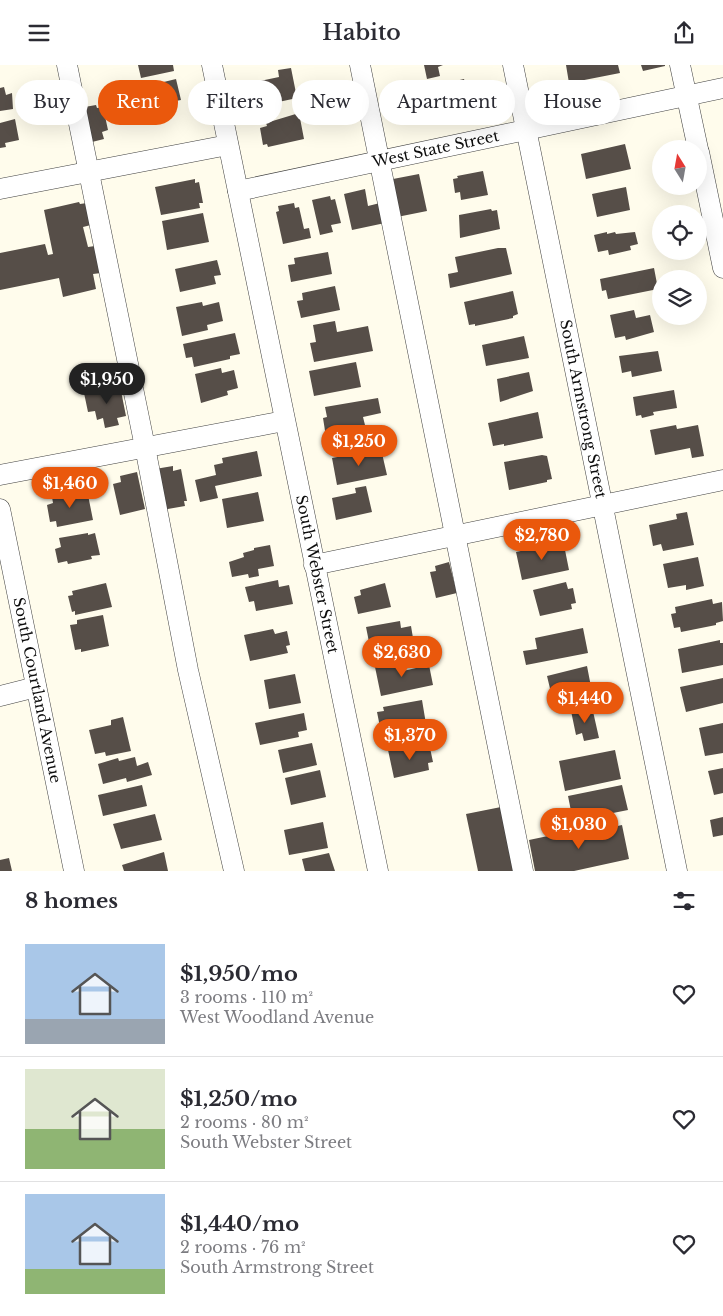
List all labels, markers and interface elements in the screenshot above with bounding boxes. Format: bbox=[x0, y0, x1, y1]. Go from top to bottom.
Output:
icon: menu bbox=[25, 19, 53, 47]
text: Habito bbox=[322, 19, 401, 46]
icon: share bbox=[670, 19, 698, 47]
chip: Buy bbox=[15, 80, 88, 125]
chip: Rent bbox=[98, 80, 178, 125]
chip: Filters bbox=[188, 80, 282, 125]
chip: New bbox=[292, 80, 369, 125]
chip: Apartment bbox=[379, 80, 515, 125]
chip: House bbox=[525, 80, 620, 125]
street label: West State Street bbox=[369, 126, 501, 171]
north arrow bbox=[652, 140, 708, 195]
map controls bbox=[652, 140, 707, 325]
button: locate bbox=[652, 205, 707, 260]
button: layers bbox=[652, 270, 707, 325]
street label: South Armstrong Street bbox=[556, 318, 611, 500]
pin: $1,950 bbox=[66, 363, 148, 405]
text: $1,950 bbox=[80, 369, 134, 389]
pin: $1,250 bbox=[318, 425, 400, 467]
text: $1,250 bbox=[332, 431, 386, 451]
pin: $1,460 bbox=[29, 467, 111, 509]
text: $1,460 bbox=[43, 473, 97, 493]
street label: South Webster Street bbox=[292, 493, 343, 656]
pin: $2,780 bbox=[501, 519, 583, 561]
text: $2,780 bbox=[514, 525, 570, 545]
street label: South Courtland Avenue bbox=[9, 596, 66, 785]
pin: $2,630 bbox=[361, 635, 443, 678]
text: $2,630 bbox=[373, 642, 431, 662]
pin: $1,440 bbox=[544, 681, 626, 724]
text: $1,440 bbox=[558, 688, 612, 708]
pin: $1,370 bbox=[369, 719, 451, 761]
text: $1,370 bbox=[384, 725, 436, 745]
pin: $1,030 bbox=[538, 807, 620, 850]
text: $1,030 bbox=[551, 814, 607, 834]
icon: filters bbox=[670, 887, 698, 915]
text: 8 homes bbox=[25, 888, 118, 914]
text: $1,950/mo bbox=[180, 961, 298, 987]
icon: home bbox=[65, 964, 125, 1024]
icon: heart bbox=[670, 980, 698, 1008]
text: 3 rooms · 110 m² bbox=[180, 987, 313, 1007]
text: West Woodland Avenue bbox=[180, 1007, 374, 1027]
text: $1,250/mo bbox=[180, 1086, 297, 1112]
icon: home bbox=[65, 1089, 125, 1149]
icon: heart bbox=[670, 1105, 698, 1133]
text: 2 rooms · 80 m² bbox=[180, 1112, 308, 1132]
text: South Webster Street bbox=[180, 1132, 352, 1152]
text: $1,440/mo bbox=[180, 1211, 299, 1237]
icon: home bbox=[65, 1214, 125, 1274]
icon: heart bbox=[670, 1230, 698, 1258]
text: 2 rooms · 76 m² bbox=[180, 1237, 306, 1257]
text: South Armstrong Street bbox=[180, 1257, 374, 1277]

